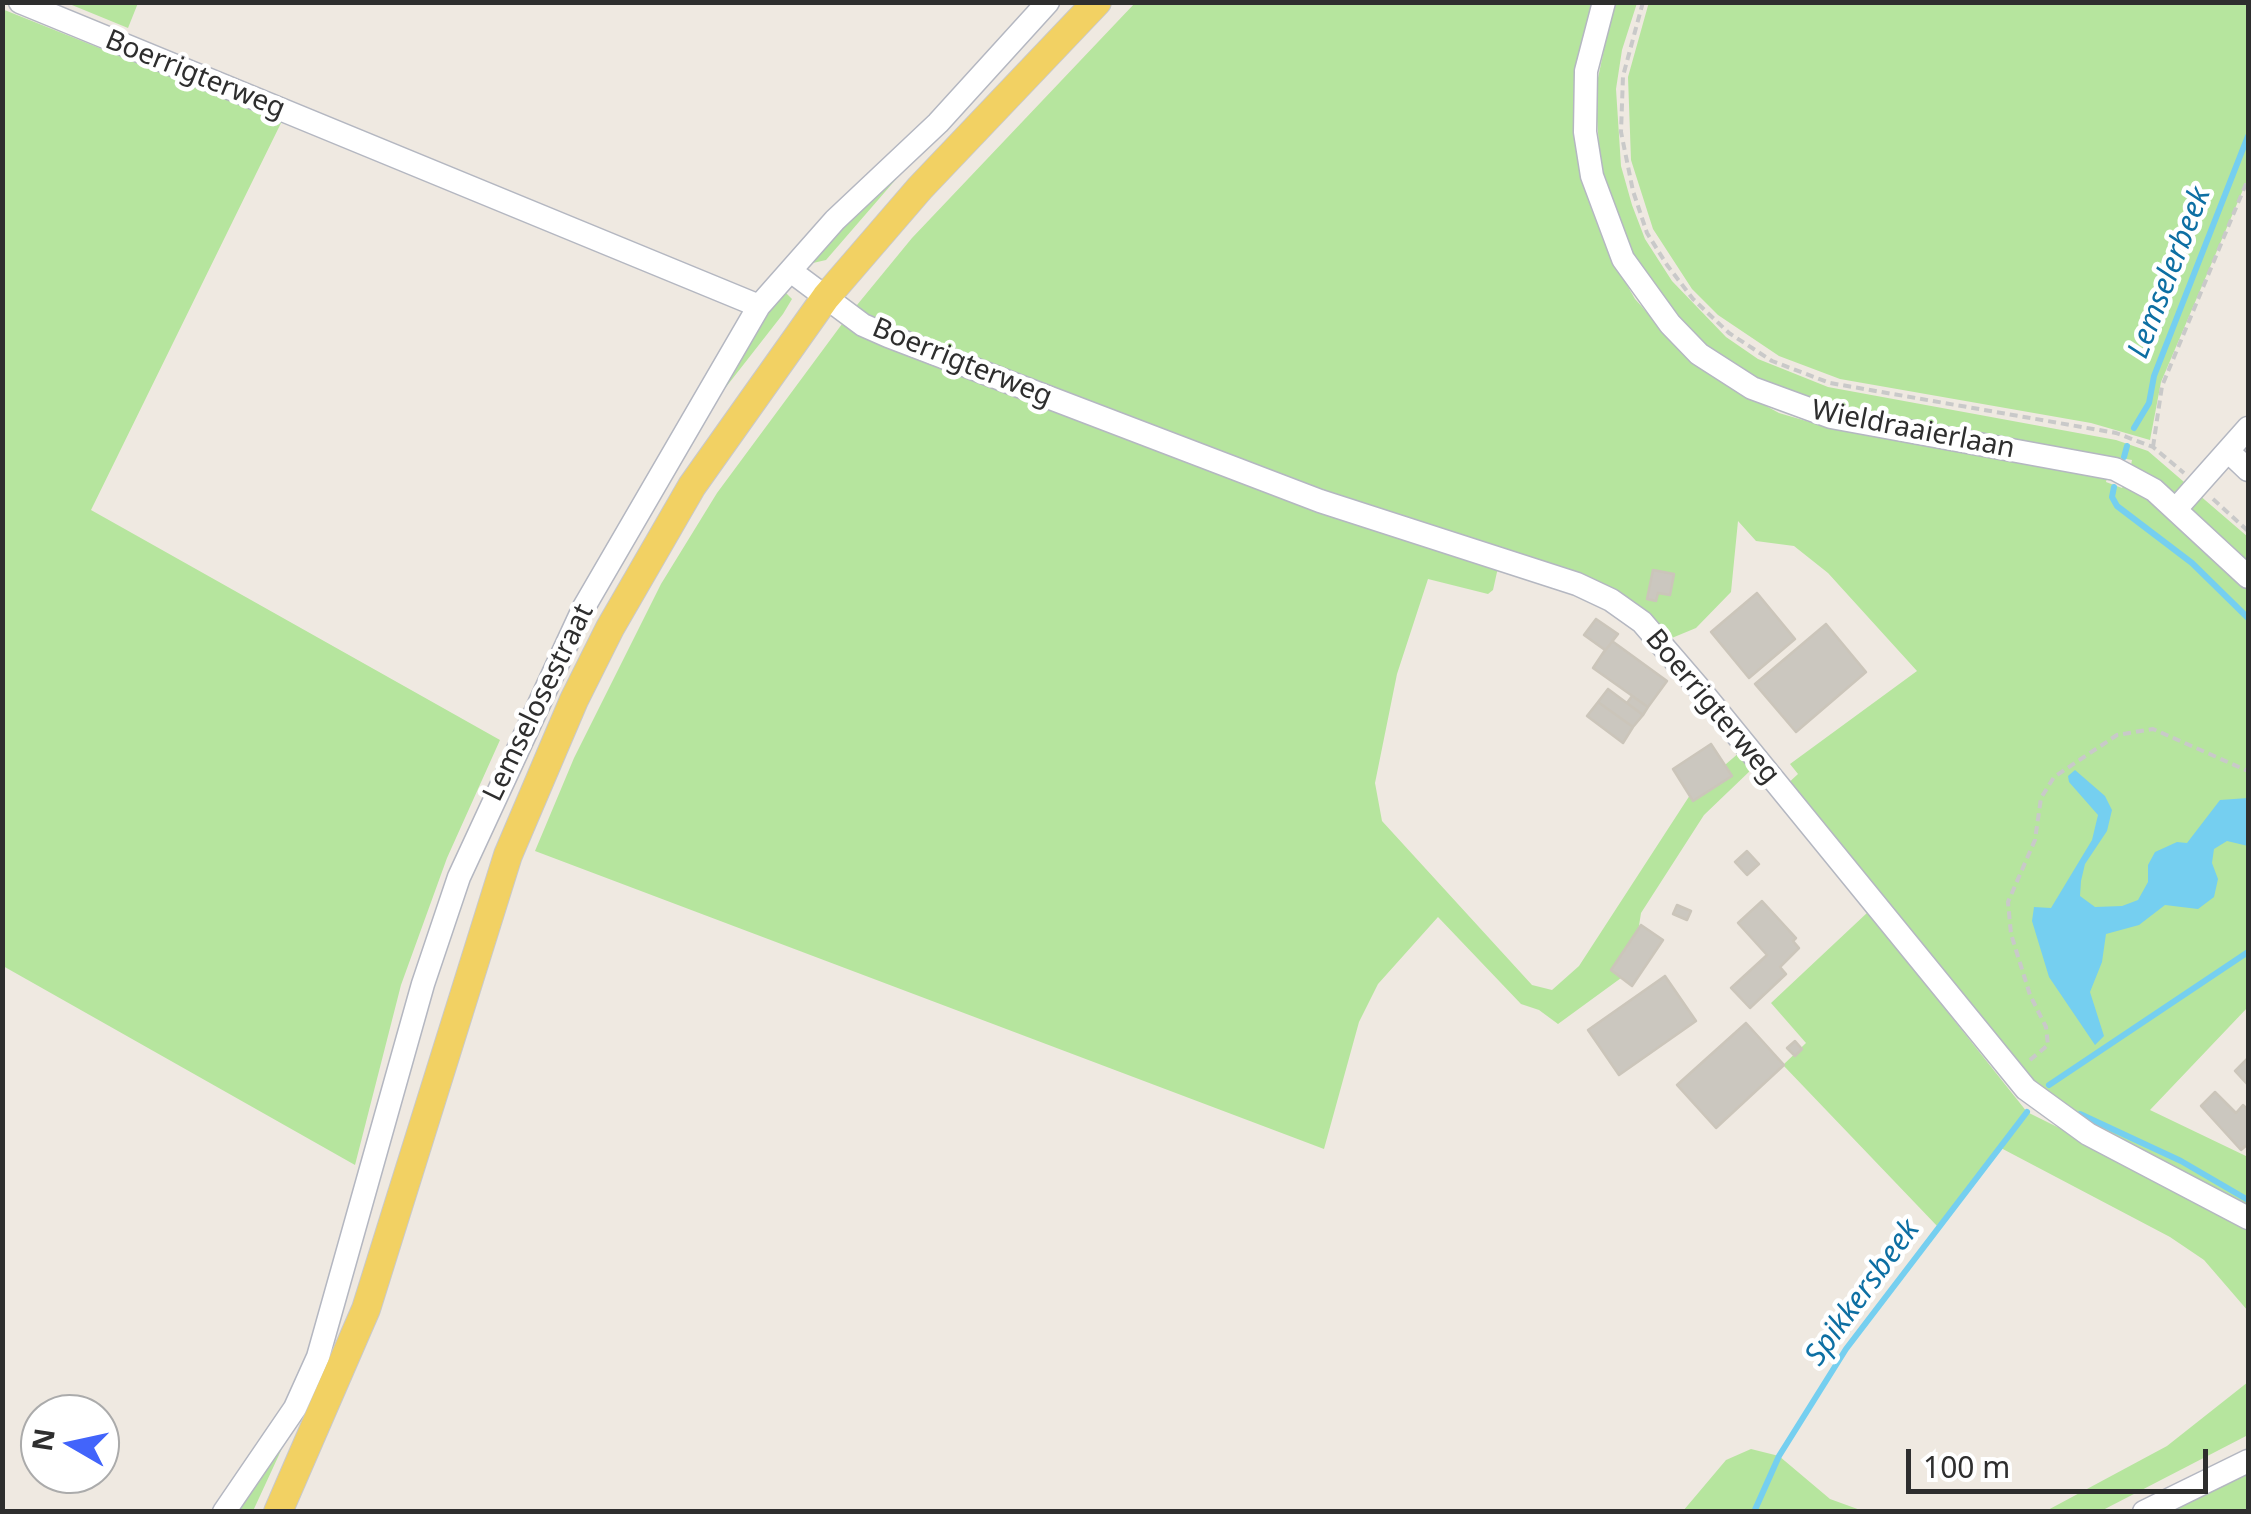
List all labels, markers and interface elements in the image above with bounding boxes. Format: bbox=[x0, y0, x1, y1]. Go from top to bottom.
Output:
street label: Boerrigterweg bbox=[100, 24, 290, 126]
water label: Lemselerbeek bbox=[2121, 182, 2219, 364]
street label: Boerrigterweg bbox=[867, 312, 1057, 414]
street label: Wieldraaierlaan bbox=[1808, 394, 2018, 466]
street label: Lemselosestraat bbox=[477, 599, 601, 807]
street label: Boerrigterweg bbox=[1638, 623, 1786, 791]
water label: Spikkersbeek bbox=[1798, 1213, 1928, 1373]
north arrow bbox=[20, 1394, 120, 1494]
text: N bbox=[22, 1425, 63, 1454]
scale bar bbox=[1911, 1429, 2214, 1491]
text: 100 m bbox=[1923, 1446, 2010, 1487]

